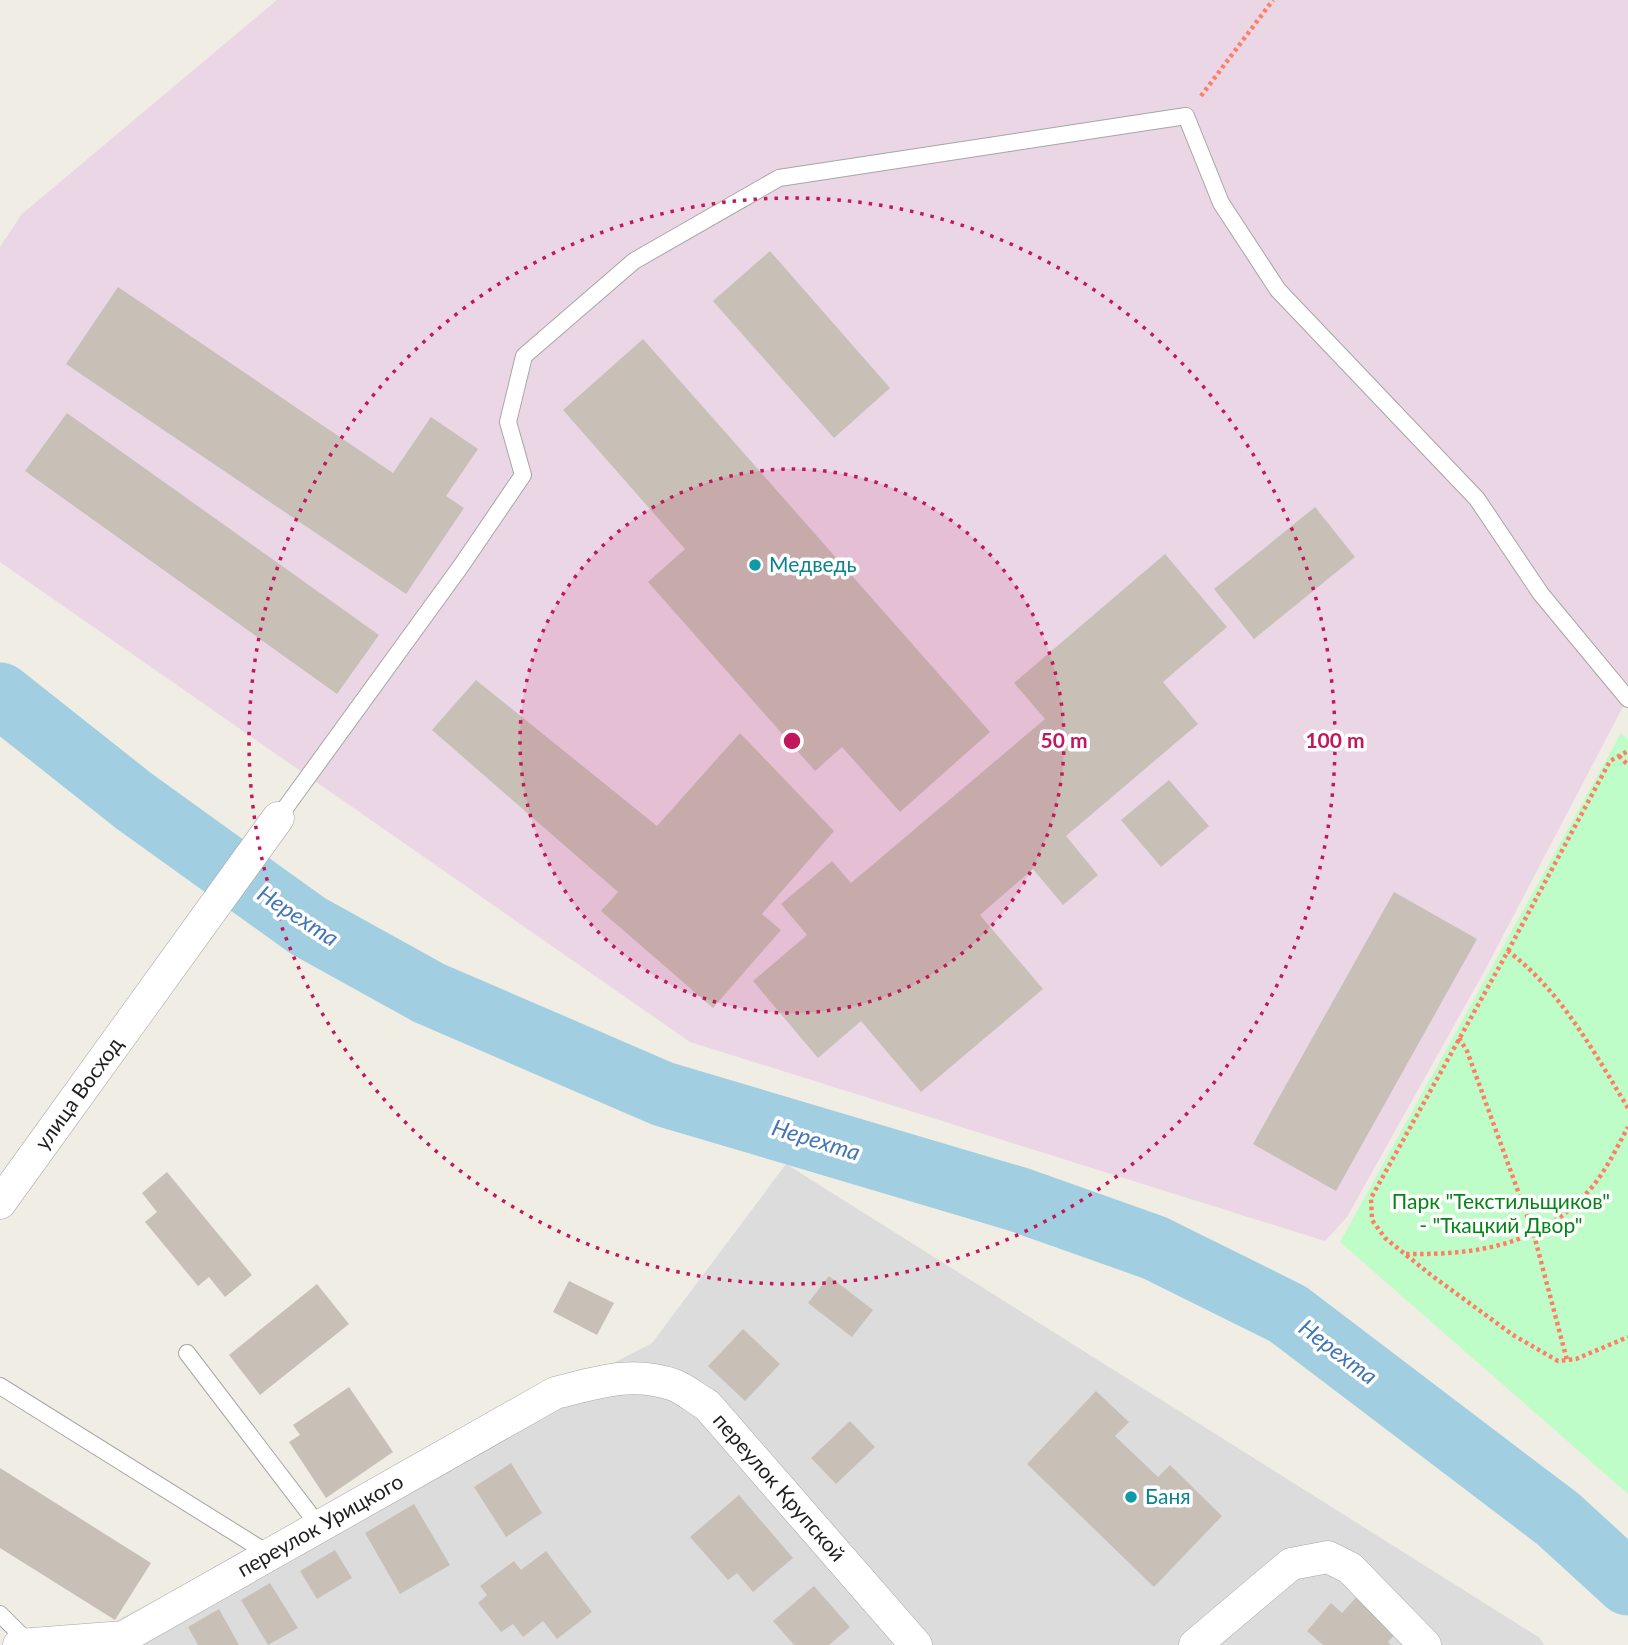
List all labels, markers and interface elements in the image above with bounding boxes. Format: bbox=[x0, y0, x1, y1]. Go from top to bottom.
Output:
place label: Медведь bbox=[769, 551, 857, 576]
marker: Медведь bbox=[747, 557, 763, 573]
text: 50 m bbox=[1040, 727, 1088, 752]
text: 100 m bbox=[1305, 727, 1365, 752]
centre of rings bbox=[780, 729, 804, 753]
water label: Нерехта bbox=[253, 879, 344, 952]
street label: улица Восход bbox=[29, 1032, 127, 1154]
water label: Нерехта bbox=[769, 1112, 864, 1166]
park label: Парк "Текстильщиков" - "Ткацкий Двор" bbox=[1392, 1188, 1610, 1237]
water label: Нерехта bbox=[1294, 1313, 1383, 1390]
street label: переулок Крупской bbox=[709, 1407, 851, 1566]
street label: переулок Урицкого bbox=[232, 1468, 407, 1581]
place label: Баня bbox=[1145, 1483, 1191, 1508]
marker: Баня bbox=[1123, 1489, 1139, 1505]

